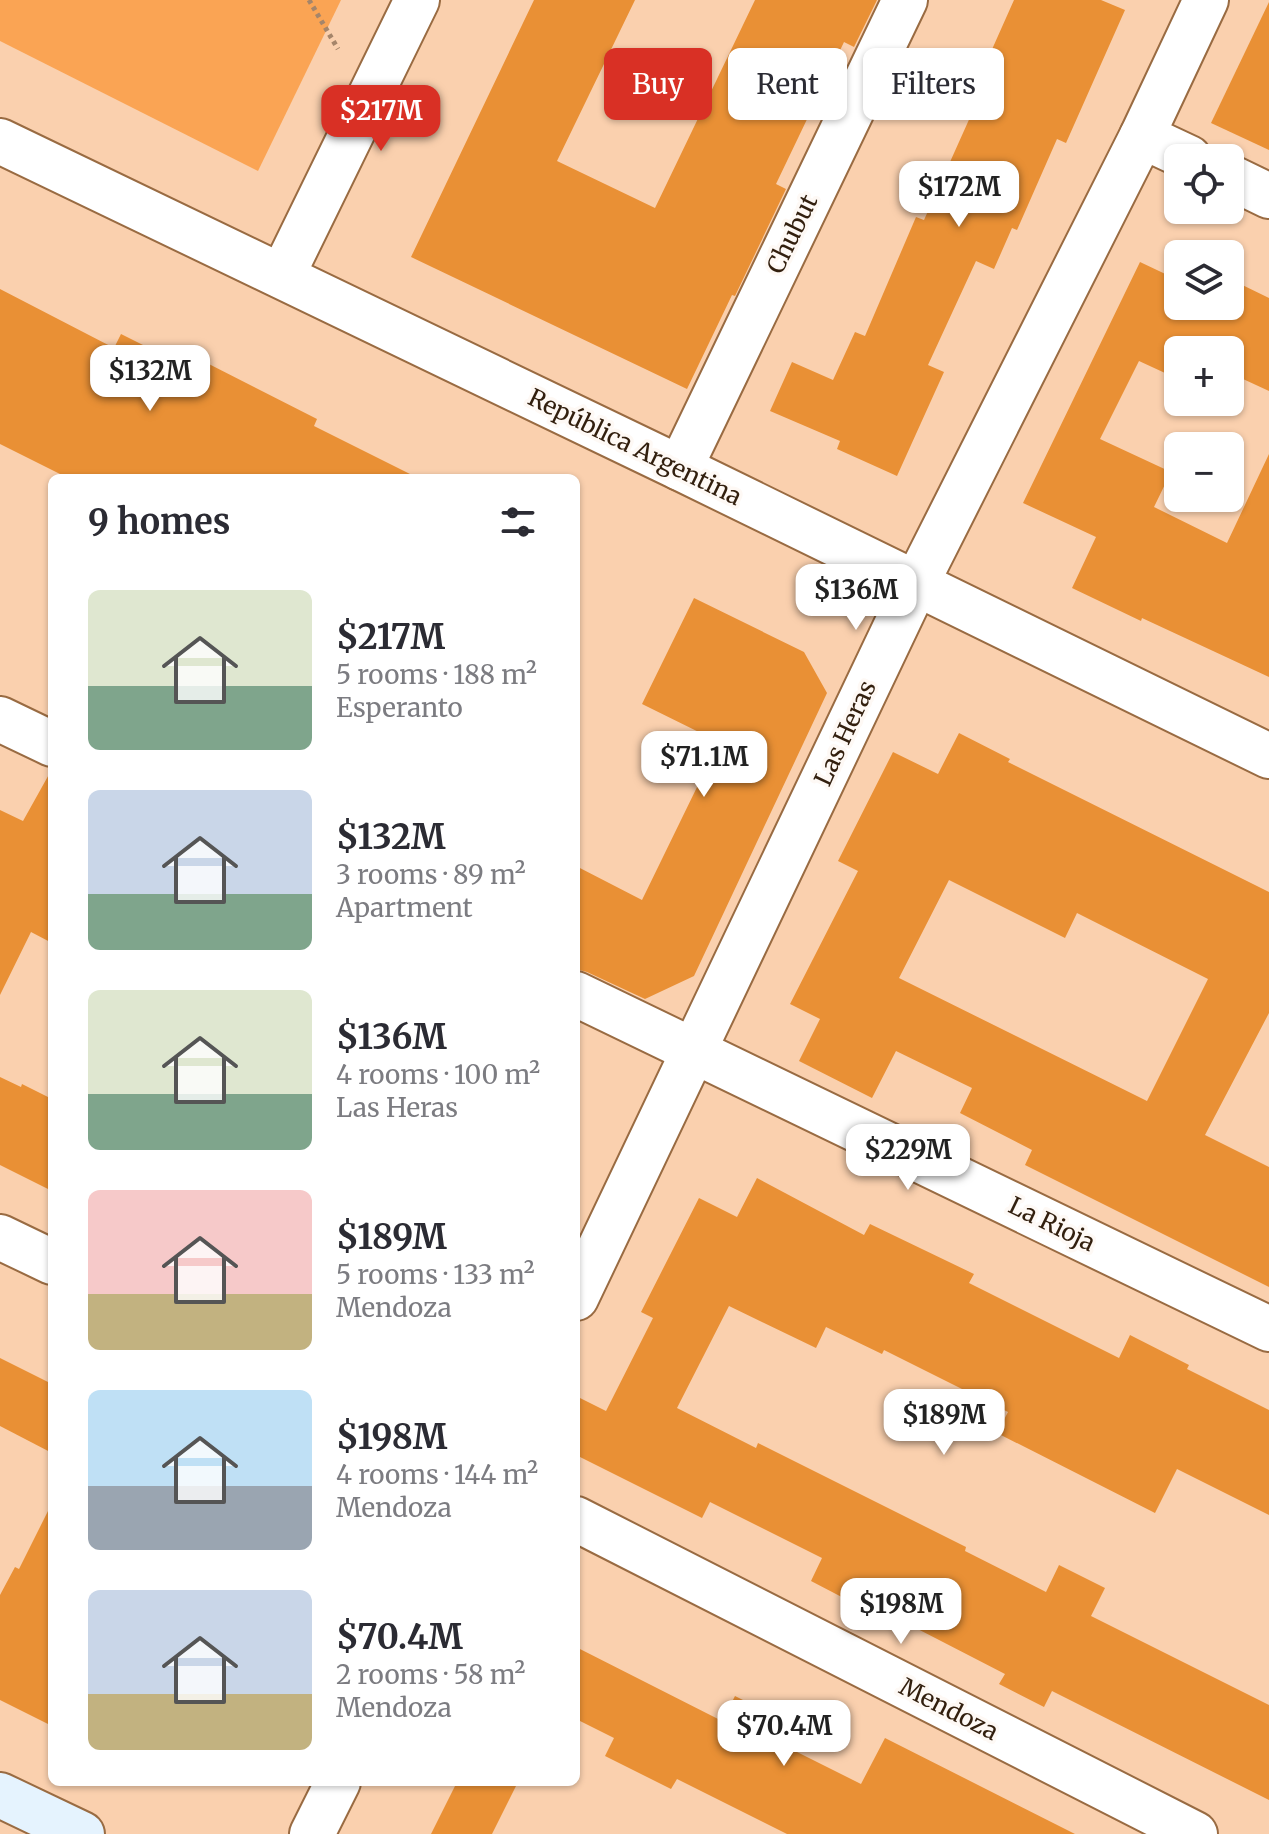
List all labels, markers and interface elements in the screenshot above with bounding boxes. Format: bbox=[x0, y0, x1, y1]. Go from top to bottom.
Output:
chip: Buy bbox=[604, 48, 712, 120]
chip: Rent bbox=[728, 48, 847, 120]
chip: Filters bbox=[863, 48, 1004, 120]
pin: $217M bbox=[325, 85, 437, 153]
text: $217M bbox=[339, 94, 423, 127]
map controls bbox=[1164, 144, 1244, 512]
button: locate bbox=[1164, 144, 1244, 224]
pin: $172M bbox=[903, 161, 1015, 229]
text: $172M bbox=[917, 170, 1001, 203]
street label: Chubut bbox=[760, 189, 825, 279]
button: layers bbox=[1164, 240, 1244, 320]
button: + bbox=[1164, 336, 1244, 416]
pin: $132M bbox=[94, 345, 206, 413]
text: $132M bbox=[108, 354, 192, 387]
street label: República Argentina bbox=[523, 382, 747, 512]
button: − bbox=[1164, 432, 1244, 512]
icon: filters bbox=[496, 500, 540, 544]
text: 9 homes bbox=[88, 501, 230, 543]
pin: $136M bbox=[800, 564, 912, 632]
text: $136M bbox=[814, 573, 898, 606]
text: $217M bbox=[336, 616, 445, 658]
icon: home bbox=[152, 622, 248, 718]
text: 5 rooms · 188 m² bbox=[336, 658, 537, 691]
street label: Las Heras bbox=[807, 675, 883, 791]
text: Esperanto bbox=[336, 691, 463, 724]
pin: $71.1M bbox=[639, 731, 769, 799]
text: $71.1M bbox=[659, 740, 749, 773]
text: $132M bbox=[336, 816, 446, 858]
icon: home bbox=[152, 822, 248, 918]
text: 3 rooms · 89 m² bbox=[336, 858, 526, 891]
text: Apartment bbox=[336, 891, 473, 924]
text: $136M bbox=[336, 1016, 447, 1058]
icon: home bbox=[152, 1022, 248, 1118]
text: 4 rooms · 100 m² bbox=[336, 1058, 540, 1091]
text: Las Heras bbox=[336, 1091, 458, 1124]
pin: $229M bbox=[852, 1124, 964, 1192]
text: $229M bbox=[864, 1133, 952, 1166]
street label: La Rioja bbox=[1004, 1190, 1100, 1258]
text: $189M bbox=[336, 1216, 447, 1258]
icon: home bbox=[152, 1222, 248, 1318]
text: 5 rooms · 133 m² bbox=[336, 1258, 535, 1291]
text: Mendoza bbox=[336, 1291, 452, 1324]
pin: $189M bbox=[888, 1389, 1000, 1457]
text: $189M bbox=[902, 1398, 986, 1431]
text: $198M bbox=[336, 1416, 447, 1458]
icon: home bbox=[152, 1422, 248, 1518]
text: 4 rooms · 144 m² bbox=[336, 1458, 538, 1491]
text: Mendoza bbox=[336, 1491, 452, 1524]
pin: $198M bbox=[845, 1578, 957, 1646]
text: $198M bbox=[858, 1587, 944, 1620]
text: $70.4M bbox=[336, 1616, 463, 1658]
icon: home bbox=[152, 1622, 248, 1718]
text: 2 rooms · 58 m² bbox=[336, 1658, 525, 1691]
street label: Mendoza bbox=[894, 1671, 1004, 1747]
text: Mendoza bbox=[336, 1691, 452, 1724]
pin: $70.4M bbox=[719, 1700, 849, 1768]
text: $70.4M bbox=[736, 1709, 833, 1742]

